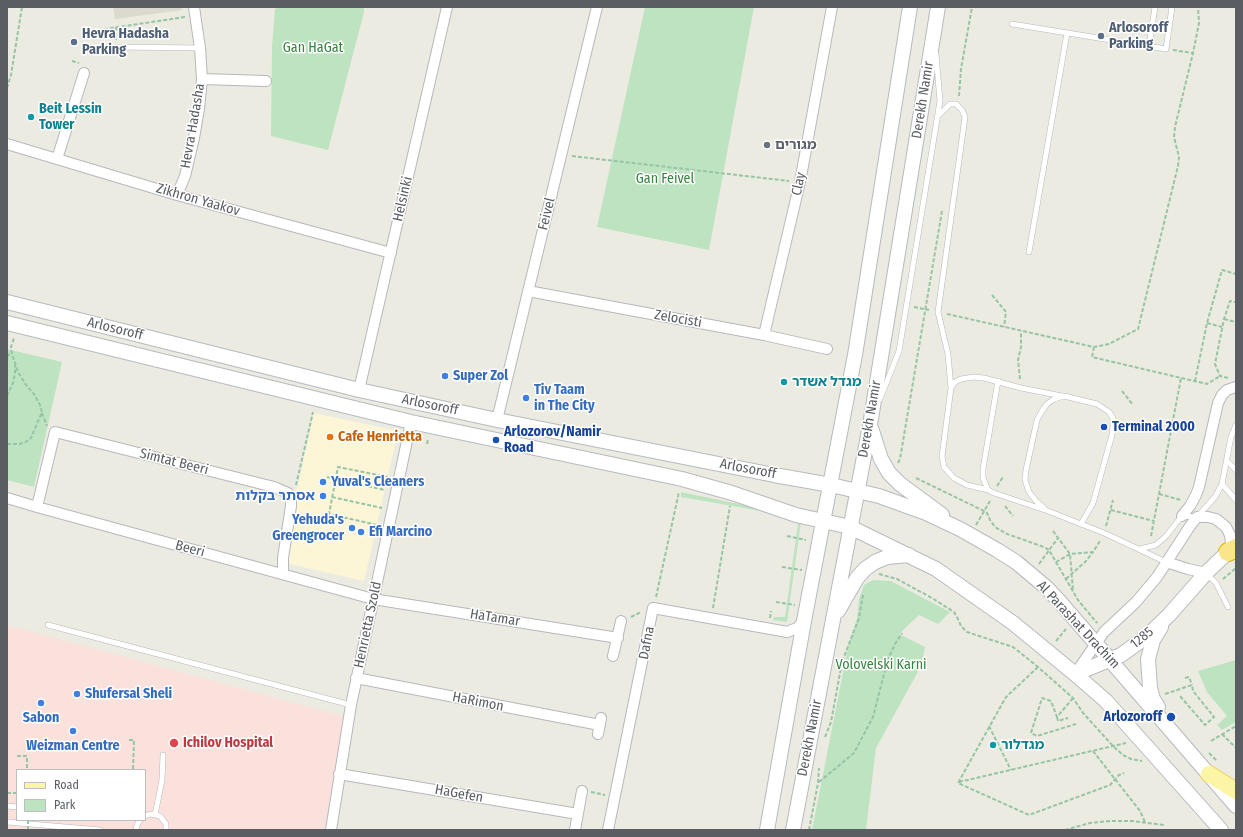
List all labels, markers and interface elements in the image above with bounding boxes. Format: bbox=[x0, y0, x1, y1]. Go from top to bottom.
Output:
place label: Arlosoroff Parking bbox=[1109, 20, 1168, 52]
place label: Hevra Hadasha Parking bbox=[82, 26, 169, 58]
marker: Arlosoroff Parking bbox=[1096, 31, 1106, 41]
marker: Hevra Hadasha Parking bbox=[69, 37, 79, 47]
park label: Gan HaGat bbox=[283, 40, 343, 56]
street label: Derekh Namir bbox=[909, 60, 937, 140]
street label: Hevra Hadasha bbox=[177, 82, 209, 170]
place label: Beit Lessin Tower bbox=[39, 101, 102, 134]
marker: Beit Lessin Tower bbox=[26, 112, 36, 122]
place label: מגורים bbox=[775, 137, 817, 153]
marker: מגורים bbox=[762, 140, 772, 150]
park label: Gan Feivel bbox=[636, 171, 694, 187]
street label: Clay bbox=[788, 171, 810, 197]
street label: Helsinki bbox=[390, 175, 416, 223]
street label: Zikhron Yaakov bbox=[154, 180, 242, 220]
street label: Feivel bbox=[535, 196, 559, 232]
street label: Zelocisti bbox=[653, 307, 703, 331]
street label: Arlosoroff bbox=[85, 314, 145, 344]
place label: Super Zol bbox=[453, 368, 508, 384]
marker: Super Zol bbox=[440, 371, 450, 381]
place label: מגדל אשדר bbox=[792, 374, 862, 390]
marker: מגדל אשדר bbox=[779, 377, 789, 387]
street label: Derekh Namir bbox=[855, 379, 885, 459]
place label: Tiv Taam in The City bbox=[534, 382, 595, 414]
street label: Arlosoroff bbox=[400, 391, 460, 419]
marker: Tiv Taam in The City bbox=[521, 393, 531, 403]
place label: Terminal 2000 bbox=[1112, 419, 1195, 435]
marker: Terminal 2000 bbox=[1099, 422, 1109, 432]
place label: Arlozorov/Namir Road bbox=[504, 424, 601, 456]
place label: Cafe Henrietta bbox=[338, 429, 422, 445]
marker: Cafe Henrietta bbox=[325, 432, 335, 442]
marker: Arlozorov/Namir Road bbox=[491, 435, 501, 445]
street label: Simtat Beeri bbox=[138, 445, 210, 479]
street label: Arlosoroff bbox=[718, 455, 778, 483]
place label: Yuval's Cleaners bbox=[331, 474, 424, 490]
marker: Yuval's Cleaners bbox=[318, 477, 328, 487]
place label: אסתר בקלות bbox=[235, 488, 315, 504]
marker: אסתר בקלות bbox=[318, 491, 328, 501]
place label: Yehuda's Greengrocer bbox=[272, 512, 344, 544]
marker: Yehuda's Greengrocer bbox=[347, 523, 357, 533]
place label: Efi Marcino bbox=[369, 524, 432, 540]
marker: Efi Marcino bbox=[356, 527, 366, 537]
street label: Beeri bbox=[173, 537, 207, 561]
street label: Al Parashat Drachim bbox=[1033, 578, 1123, 672]
street label: Henrietta Szold bbox=[351, 580, 385, 670]
street label: HaTamar bbox=[469, 606, 521, 630]
street label: 1285 bbox=[1127, 624, 1157, 652]
street label: Dafna bbox=[636, 625, 658, 661]
park label: Volovelski Karni bbox=[835, 657, 927, 673]
place label: Shufersal Sheli bbox=[85, 686, 172, 702]
marker: Shufersal Sheli bbox=[72, 689, 82, 699]
street label: HaRimon bbox=[451, 689, 505, 715]
marker: Sabon bbox=[36, 698, 46, 708]
street label: Derekh Namir bbox=[794, 698, 826, 778]
place label: Arlozoroff bbox=[1104, 709, 1162, 725]
place label: Sabon bbox=[23, 710, 59, 726]
marker: Arlozoroff bbox=[1165, 711, 1177, 723]
marker: Weizman Centre bbox=[68, 726, 78, 736]
place label: Ichilov Hospital bbox=[183, 735, 273, 751]
marker: Ichilov Hospital bbox=[168, 737, 180, 749]
place label: מגדלור bbox=[1001, 737, 1044, 753]
place label: Weizman Centre bbox=[26, 738, 120, 754]
marker: מגדלור bbox=[988, 740, 998, 750]
legend bbox=[16, 769, 146, 821]
text: Road bbox=[54, 778, 79, 792]
street label: HaGefen bbox=[434, 781, 484, 807]
text: Park bbox=[54, 798, 75, 812]

